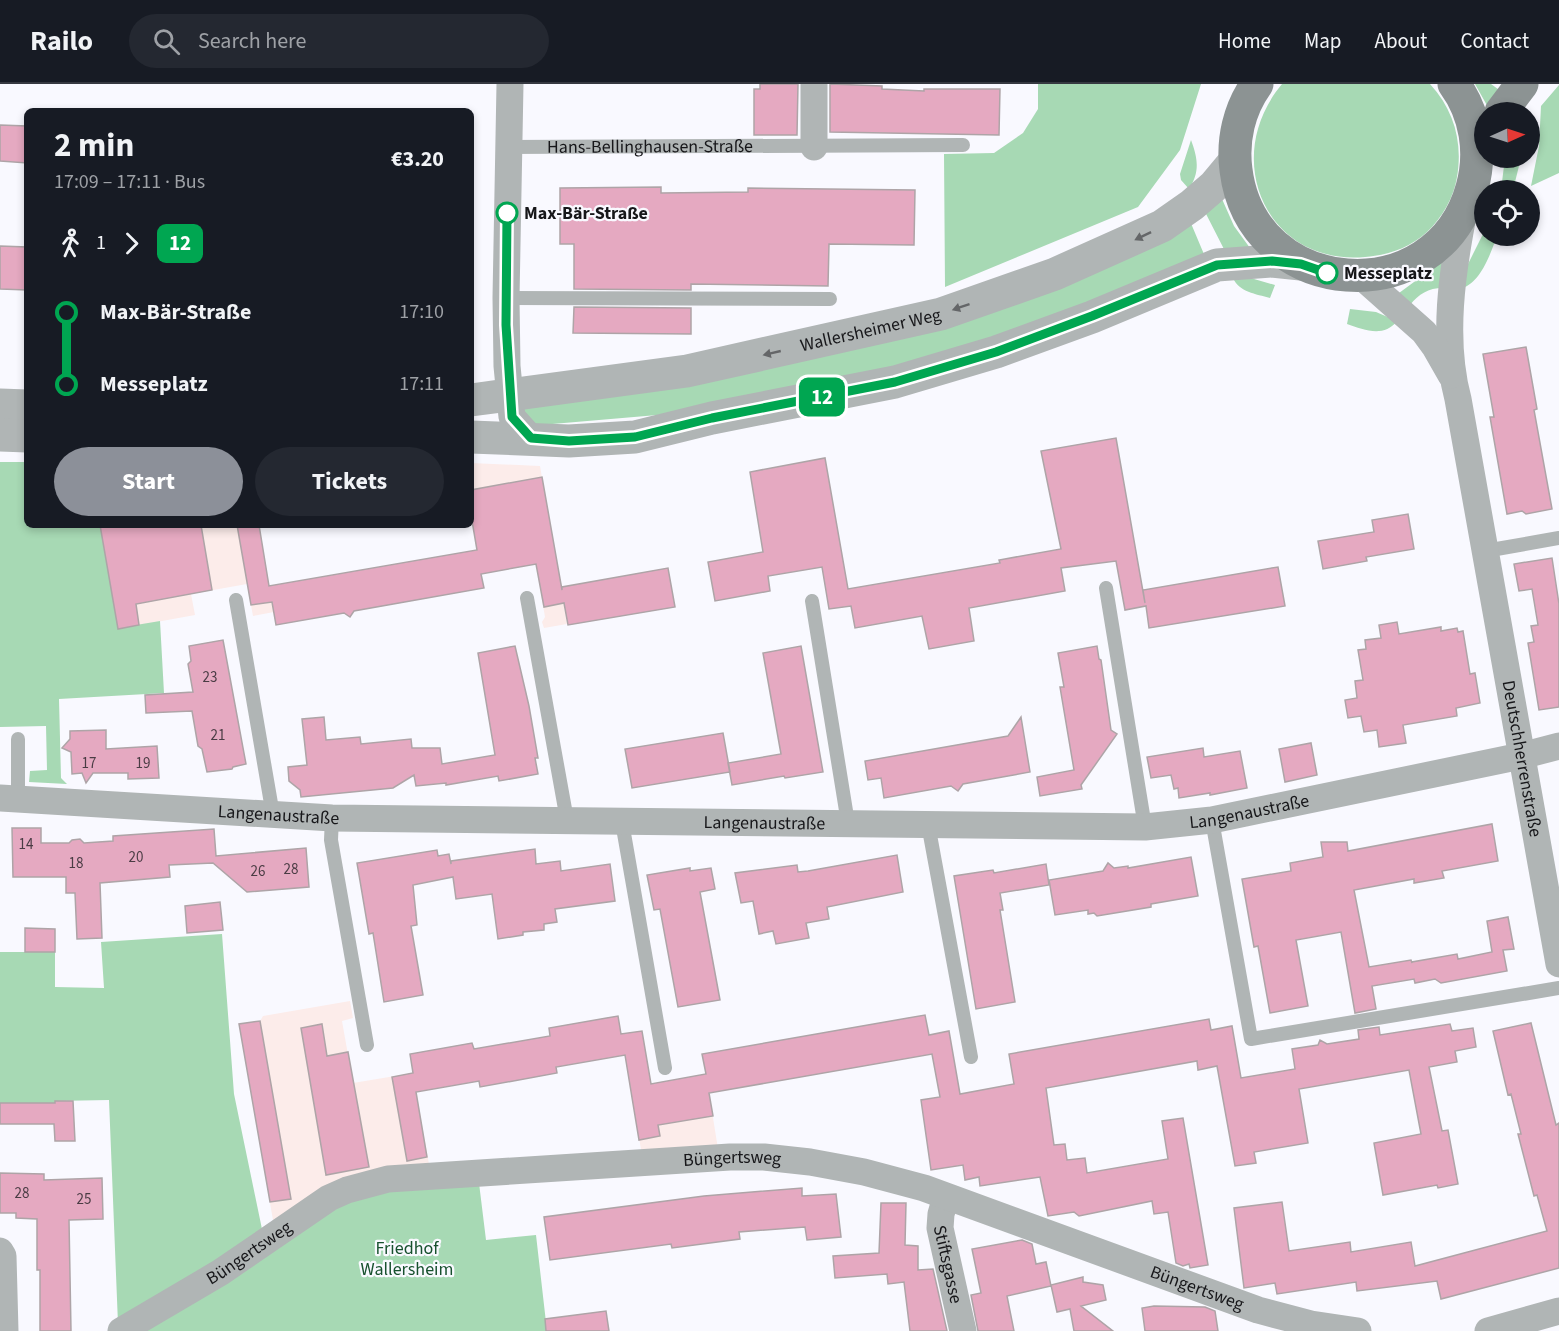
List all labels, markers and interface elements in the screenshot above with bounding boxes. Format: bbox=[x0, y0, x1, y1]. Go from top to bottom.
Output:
search box bbox=[129, 14, 549, 68]
text: Railo bbox=[30, 21, 93, 61]
icon: search bbox=[150, 25, 183, 58]
text: Search here bbox=[198, 25, 306, 57]
text: Home bbox=[1218, 26, 1271, 56]
text: Map bbox=[1304, 26, 1342, 56]
text: About bbox=[1375, 26, 1427, 56]
text: Contact bbox=[1460, 26, 1529, 56]
north arrow bbox=[1474, 102, 1540, 168]
map controls bbox=[1474, 102, 1540, 246]
text: 2 min bbox=[54, 122, 134, 169]
street label: Hans-Bellinghausen-Straße bbox=[547, 134, 753, 160]
text: €3.20 bbox=[391, 143, 444, 175]
text: 17:09 – 17:11 · Bus bbox=[54, 168, 205, 196]
button: locate bbox=[1474, 180, 1540, 246]
place label: Max-Bär-Straße bbox=[524, 201, 648, 226]
marker: Max-Bär-Straße bbox=[496, 202, 518, 224]
icon: walk bbox=[54, 227, 87, 260]
icon: forward bbox=[115, 227, 148, 260]
text: 12 bbox=[169, 228, 191, 258]
text: 1 bbox=[96, 229, 106, 257]
one-way arrow bbox=[1134, 231, 1151, 241]
place label: Messeplatz bbox=[1344, 261, 1432, 286]
marker: Messeplatz bbox=[1316, 262, 1338, 284]
text: Max-Bär-Straße bbox=[100, 296, 251, 328]
text: 17:10 bbox=[399, 298, 444, 326]
street label: Wallersheimer Weg bbox=[798, 302, 943, 358]
one-way arrow bbox=[952, 303, 970, 312]
one-way arrow bbox=[762, 348, 781, 358]
text: Messeplatz bbox=[100, 368, 208, 400]
text: 17:11 bbox=[399, 370, 444, 398]
line badge: 12 bbox=[795, 378, 849, 416]
text: 12 bbox=[811, 382, 833, 412]
button: Start bbox=[54, 447, 243, 516]
button: Tickets bbox=[255, 447, 444, 516]
house number: 23 bbox=[203, 667, 217, 688]
street label: Deutschherrenstraße bbox=[1496, 678, 1548, 839]
house number: 21 bbox=[211, 725, 225, 746]
house number: 17 bbox=[82, 753, 96, 774]
house number: 19 bbox=[136, 753, 150, 774]
street label: Langenaustraße bbox=[1188, 788, 1311, 835]
street label: Langenaustraße bbox=[217, 799, 339, 831]
street label: Langenaustraße bbox=[703, 810, 825, 836]
house number: 14 bbox=[19, 834, 34, 855]
house number: 20 bbox=[129, 847, 143, 868]
house number: 18 bbox=[69, 853, 83, 874]
house number: 28 bbox=[284, 859, 298, 880]
house number: 26 bbox=[251, 861, 265, 882]
street label: Büngertsweg bbox=[682, 1145, 783, 1173]
house number: 28 bbox=[15, 1183, 29, 1204]
house number: 25 bbox=[77, 1189, 91, 1210]
street label: Büngertsweg bbox=[202, 1215, 297, 1291]
street label: Stiftsgasse bbox=[927, 1223, 969, 1306]
park label: Friedhof Wallersheim bbox=[361, 1236, 453, 1282]
street label: Büngertsweg bbox=[1146, 1260, 1248, 1317]

